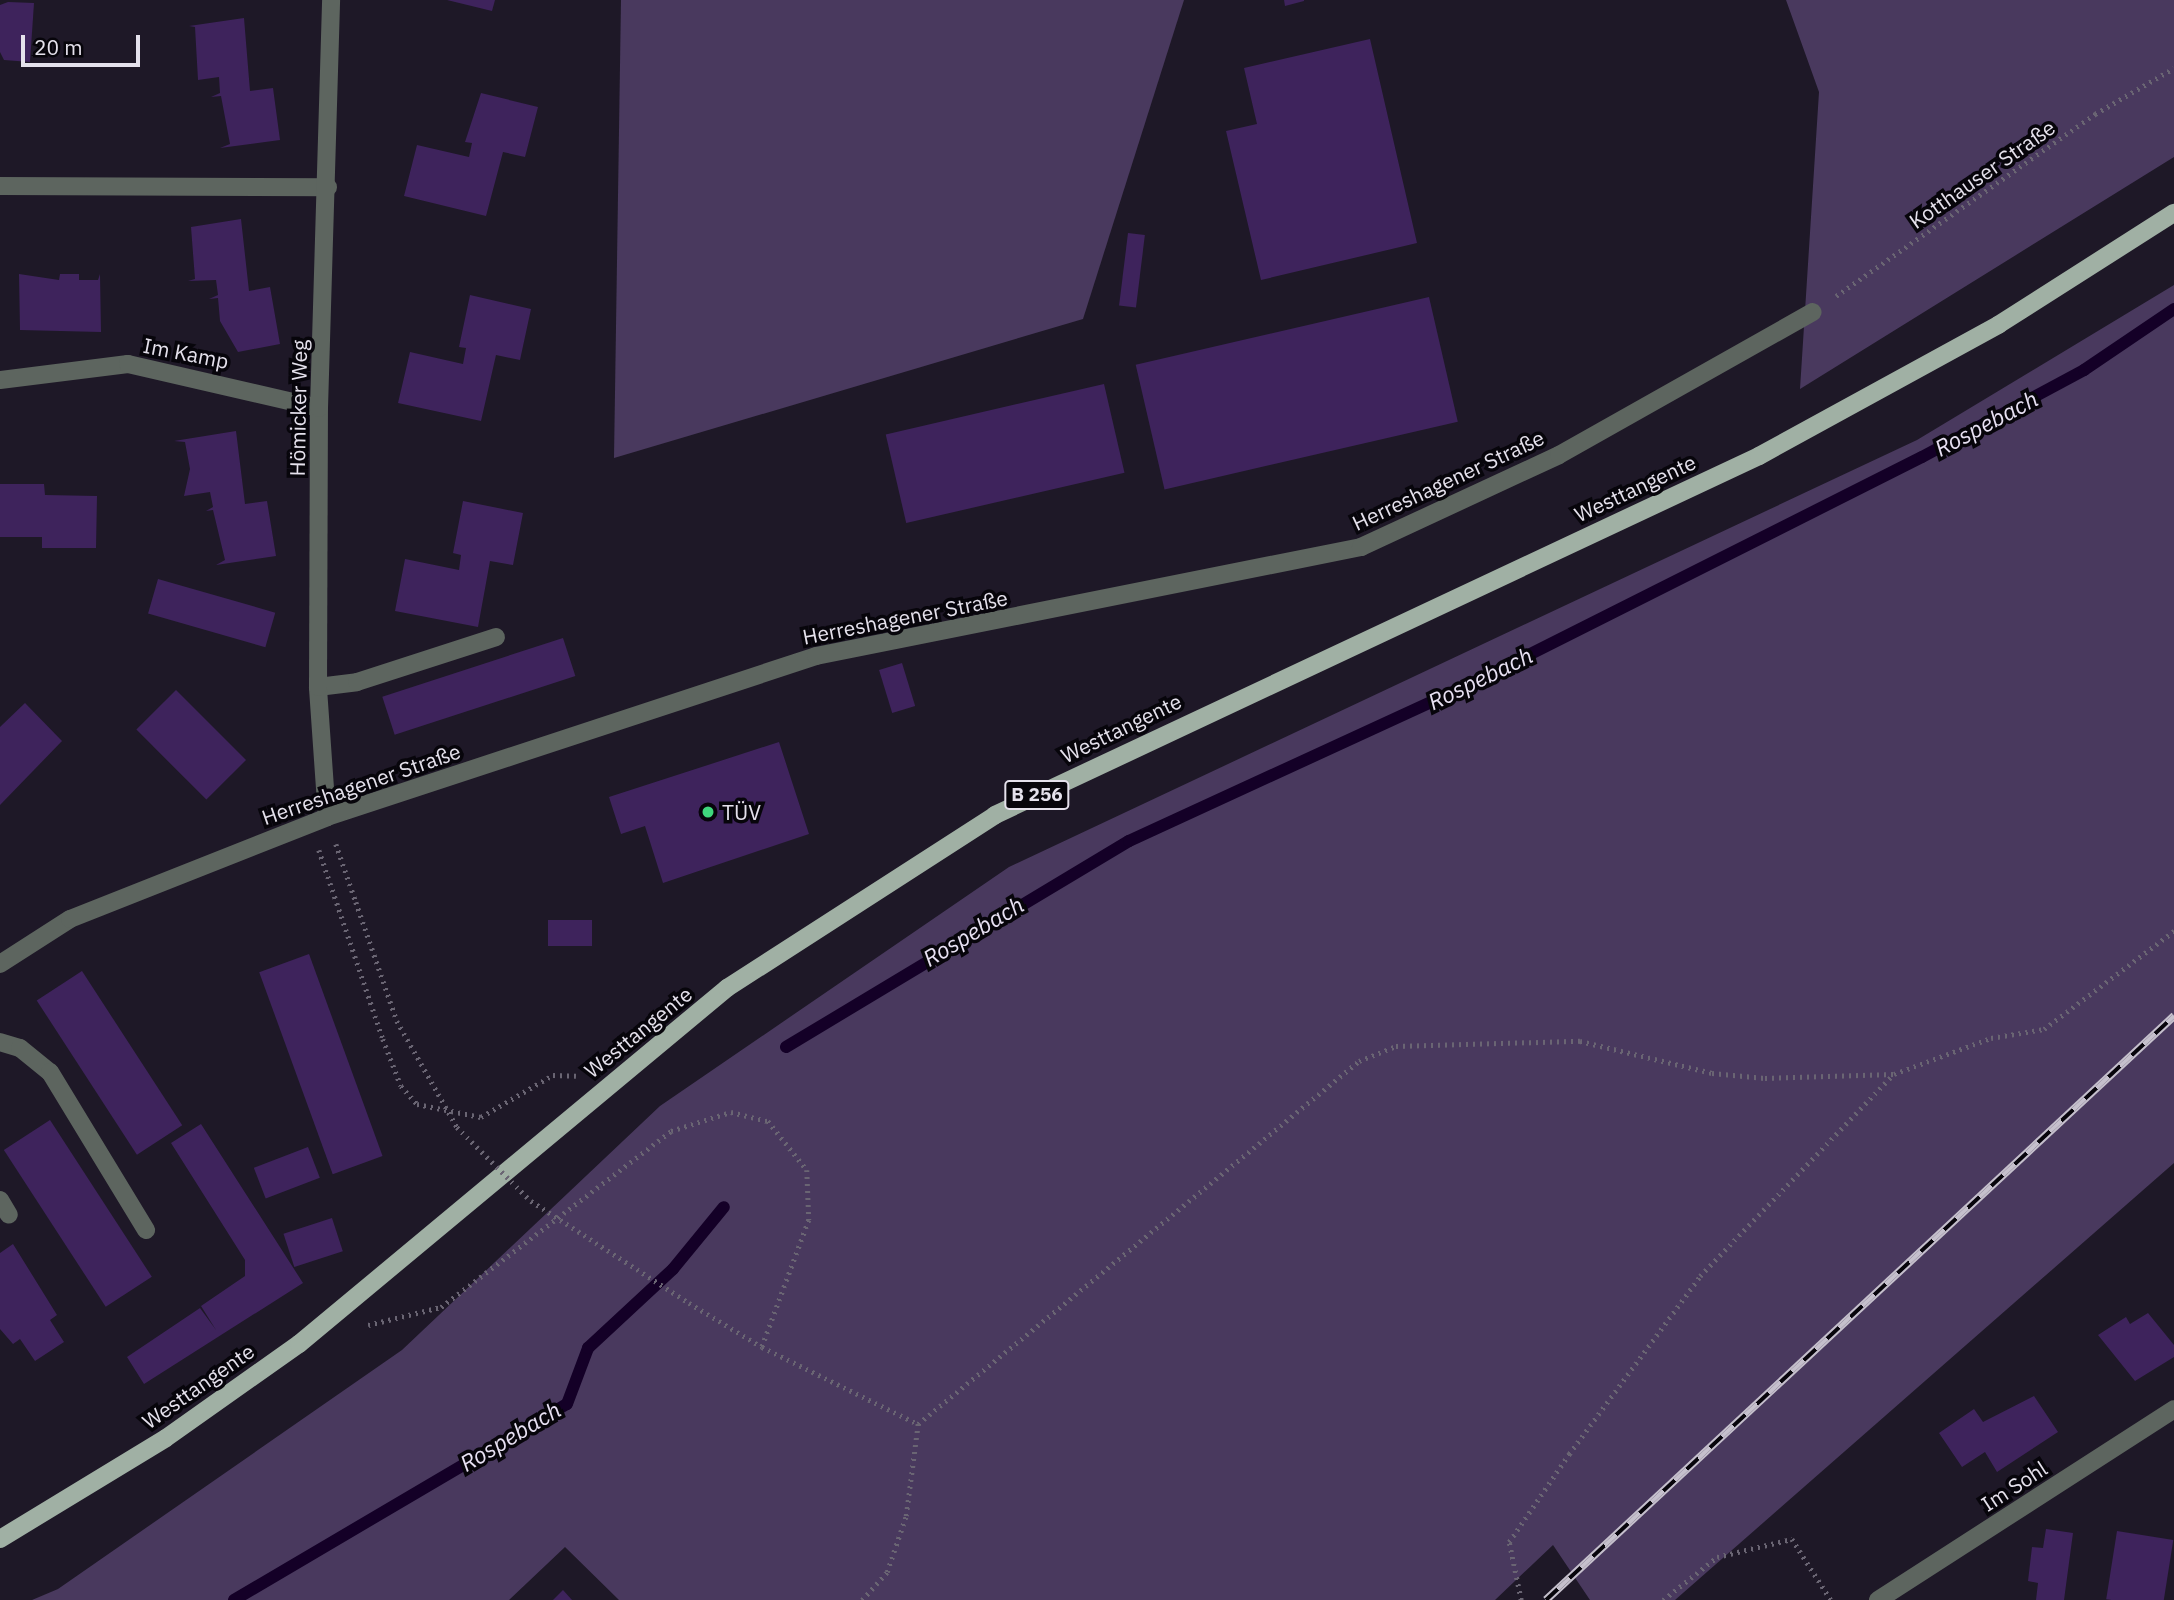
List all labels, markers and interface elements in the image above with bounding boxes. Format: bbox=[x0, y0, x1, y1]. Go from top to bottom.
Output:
scale bar bbox=[24, 21, 144, 65]
text: 20 m bbox=[34, 33, 83, 61]
street label: Kotthauser Straße bbox=[1904, 114, 2060, 234]
street label: Im Kamp bbox=[141, 332, 231, 374]
street label: Hömicker Weg bbox=[284, 339, 312, 477]
water label: Rospebach bbox=[1930, 384, 2042, 462]
street label: Herreshagener Straße bbox=[1348, 425, 1548, 535]
street label: Westtangente bbox=[1570, 449, 1700, 527]
street label: Herreshagener Straße bbox=[800, 585, 1010, 649]
water label: Rospebach bbox=[1423, 641, 1537, 715]
street label: Westtangente bbox=[1057, 688, 1185, 768]
street label: Herreshagener Straße bbox=[258, 738, 464, 830]
road number: B 256 bbox=[1004, 780, 1070, 810]
place label: TÜV bbox=[722, 799, 761, 825]
marker: TÜV bbox=[700, 804, 716, 820]
water label: Rospebach bbox=[918, 890, 1028, 972]
street label: Westtangente bbox=[579, 981, 697, 1083]
street label: Westtangente bbox=[137, 1338, 259, 1434]
water label: Rospebach bbox=[455, 1395, 565, 1477]
street label: Im Sohl bbox=[1976, 1455, 2052, 1517]

